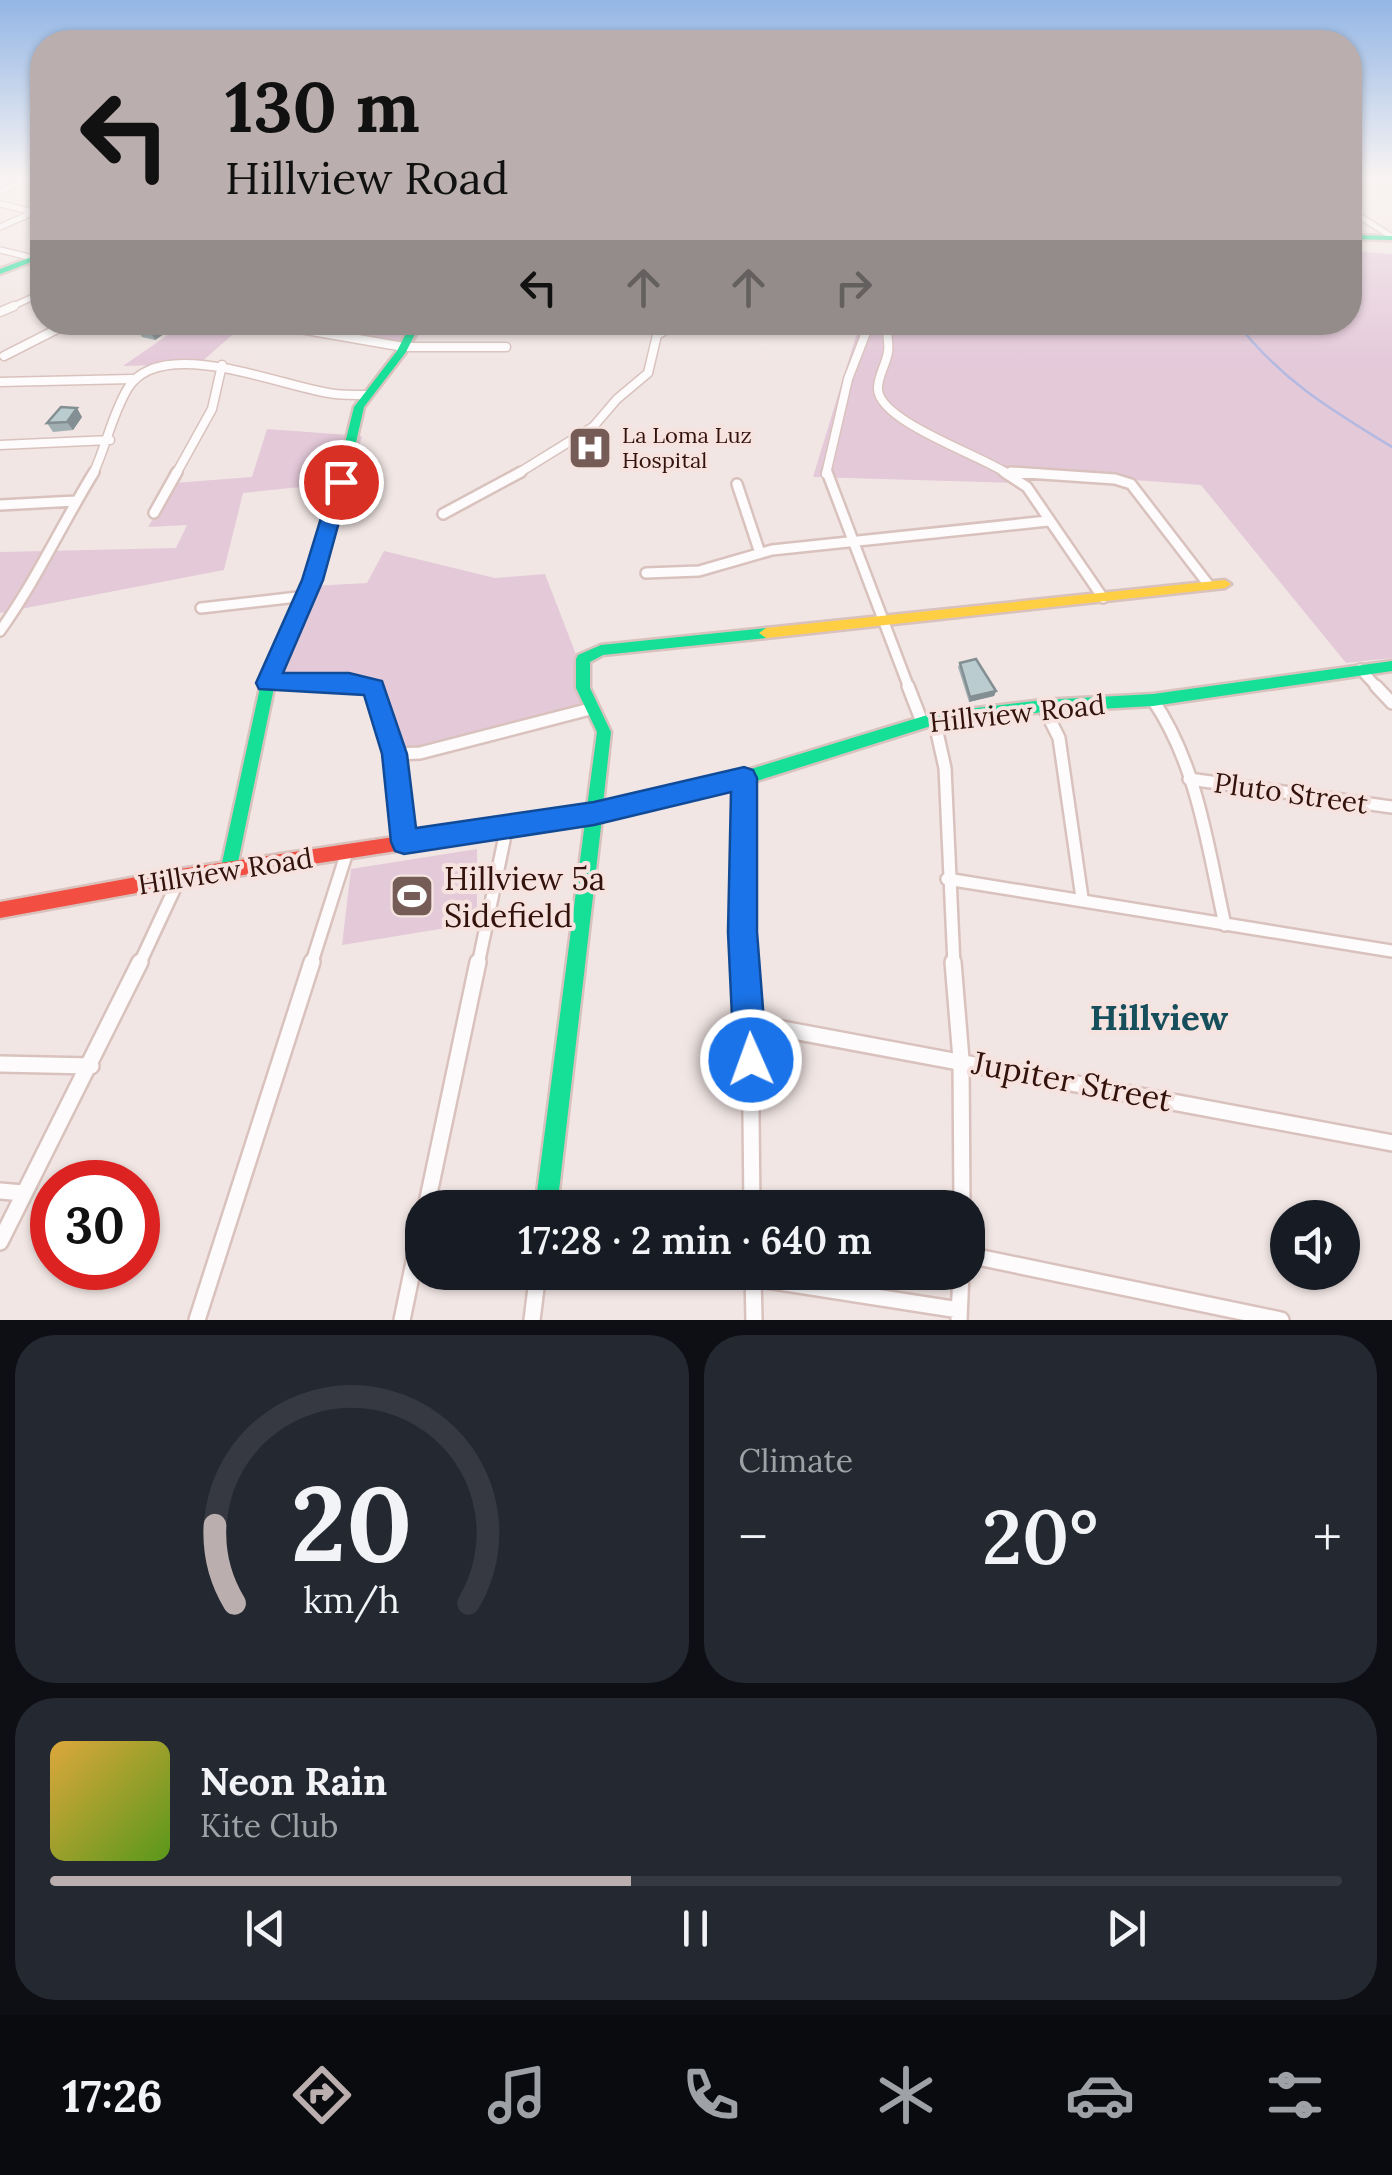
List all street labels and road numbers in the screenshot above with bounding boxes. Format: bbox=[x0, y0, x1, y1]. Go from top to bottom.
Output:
street label: Hillview Road bbox=[927, 686, 1107, 740]
street label: Pluto Street bbox=[1212, 764, 1370, 822]
street label: Hillview Road bbox=[135, 839, 315, 903]
street label: Jupiter Street bbox=[968, 1041, 1176, 1121]

